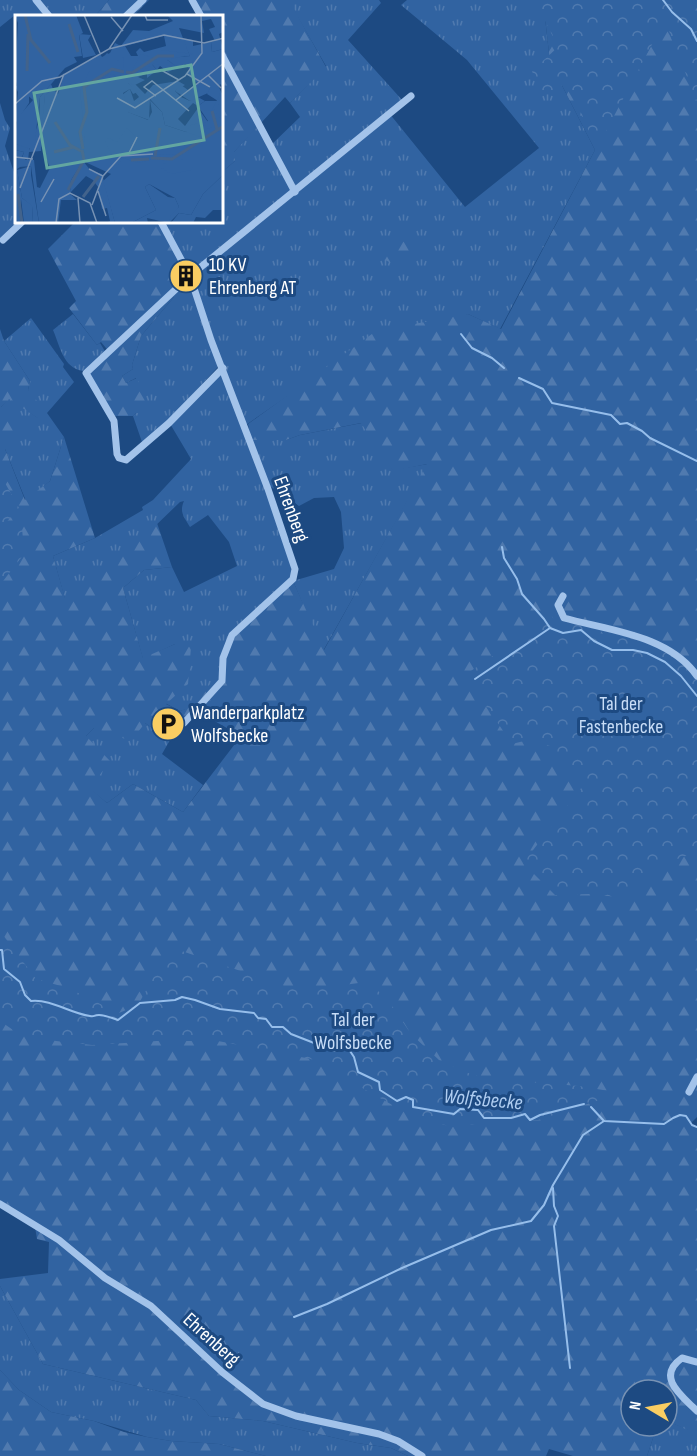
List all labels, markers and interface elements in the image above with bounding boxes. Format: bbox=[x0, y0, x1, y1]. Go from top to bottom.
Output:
inset map bbox=[15, 15, 224, 224]
place label: 10 KV Ehrenberg AT bbox=[209, 253, 296, 300]
building icon: 10 KV Ehrenberg AT bbox=[168, 258, 204, 294]
street label: Ehrenberg bbox=[268, 473, 314, 546]
park label: Tal der Fastenbecke bbox=[579, 692, 663, 739]
place label: Wanderparkplatz Wolfsbecke bbox=[191, 701, 304, 748]
parking icon: Wanderparkplatz Wolfsbecke bbox=[150, 706, 186, 742]
park label: Tal der Wolfsbecke bbox=[314, 1008, 392, 1055]
water label: Wolfsbecke bbox=[442, 1084, 524, 1115]
street label: Ehrenberg bbox=[178, 1308, 245, 1372]
north arrow bbox=[619, 1378, 679, 1438]
text: N bbox=[626, 1400, 646, 1412]

